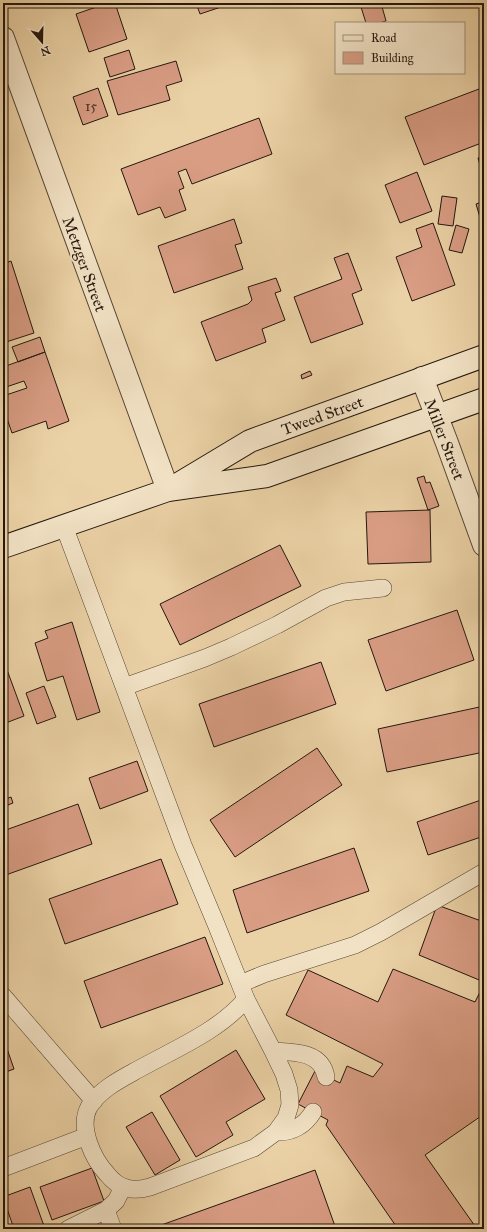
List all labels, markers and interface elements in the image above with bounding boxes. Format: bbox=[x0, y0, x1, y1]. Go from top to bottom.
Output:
north arrow bbox=[22, 22, 62, 62]
legend bbox=[335, 22, 465, 74]
text: Road bbox=[371, 31, 397, 45]
text: N bbox=[38, 43, 52, 59]
text: Building bbox=[371, 51, 414, 66]
house number: 15 bbox=[85, 98, 97, 115]
street label: Metzger Street bbox=[58, 214, 111, 315]
street label: Tweed Street bbox=[279, 392, 366, 439]
street label: Miller Street bbox=[420, 396, 469, 483]

